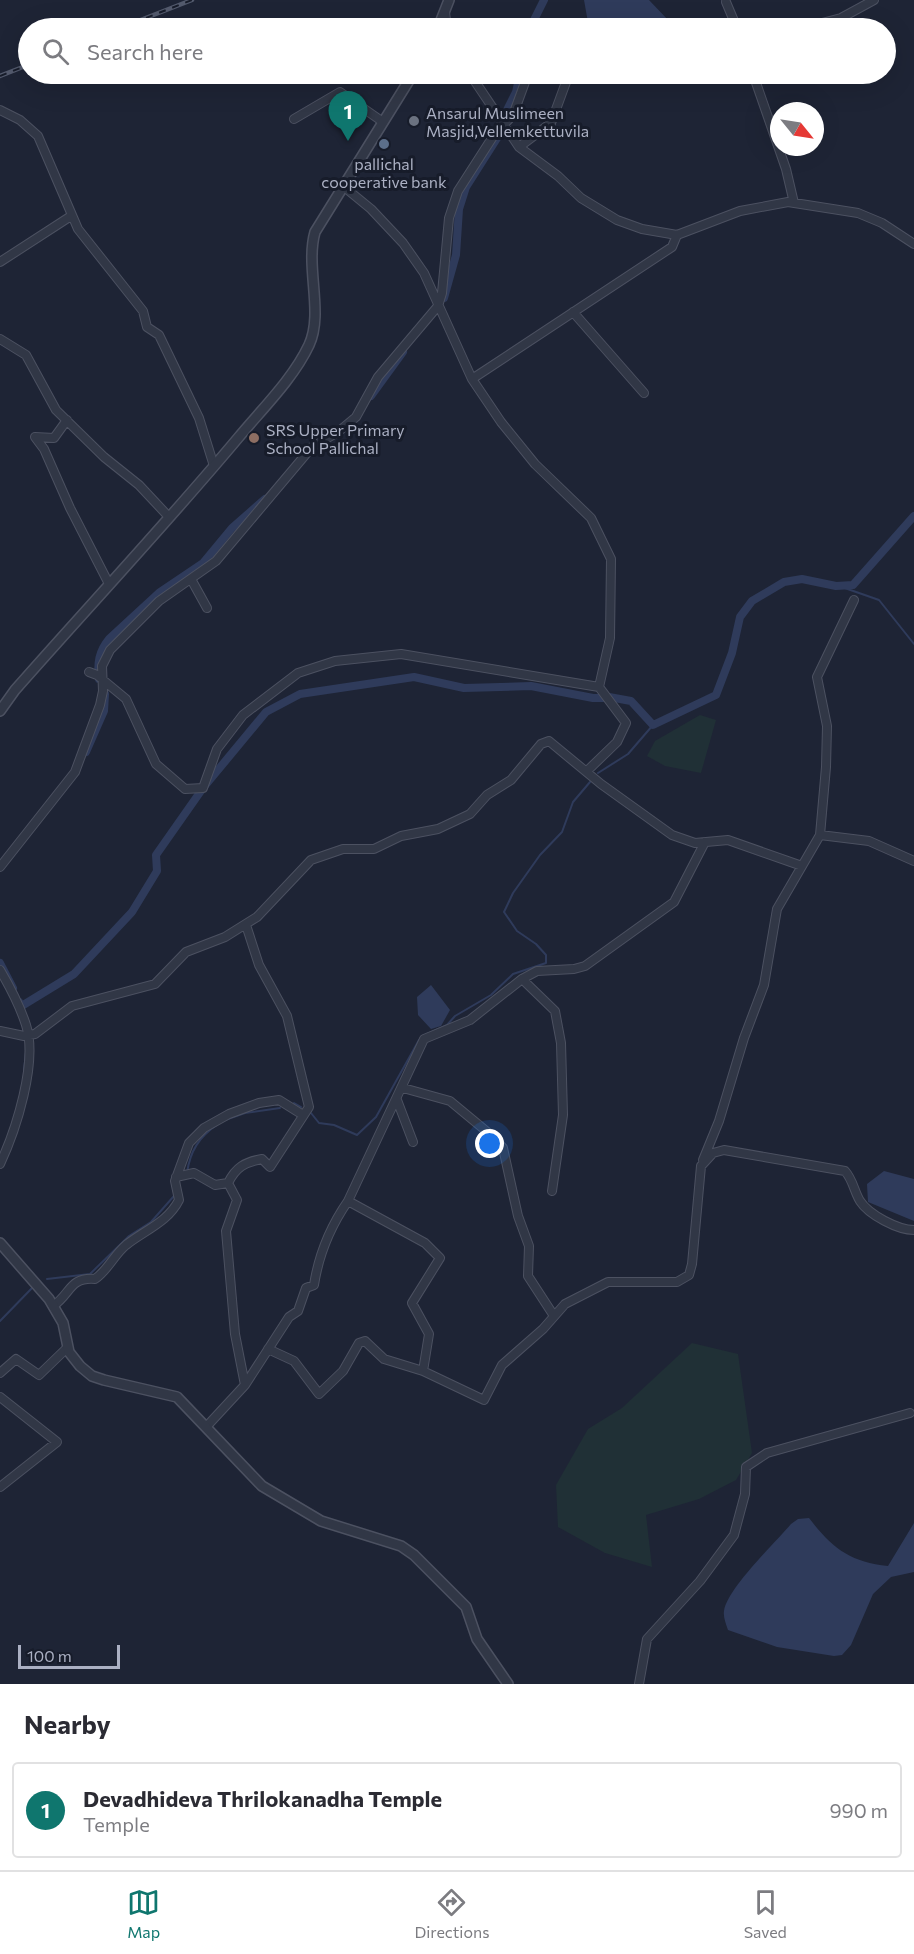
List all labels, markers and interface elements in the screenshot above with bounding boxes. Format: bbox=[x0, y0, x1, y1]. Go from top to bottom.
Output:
search box bbox=[18, 18, 896, 84]
icon: search bbox=[39, 35, 72, 68]
text: Search here bbox=[87, 38, 203, 65]
pin: 1 bbox=[328, 92, 368, 141]
north arrow bbox=[770, 102, 824, 156]
place label: Ansarul Muslimeen Masjid,Vellemkettuvila bbox=[426, 103, 589, 140]
marker: Ansarul Muslimeen Masjid,Vellemkettuvila bbox=[407, 114, 421, 128]
marker: pallichal cooperative bank bbox=[377, 137, 391, 151]
place label: pallichal cooperative bank bbox=[321, 154, 447, 191]
place label: SRS Upper Primary School Pallichal bbox=[266, 420, 405, 457]
marker: SRS Upper Primary School Pallichal bbox=[247, 431, 261, 445]
your location bbox=[475, 1129, 504, 1158]
scale bar bbox=[18, 1642, 120, 1670]
text: 100 m bbox=[27, 1646, 72, 1665]
text: Nearby bbox=[24, 1708, 111, 1739]
text: Devadhideva Thrilokanadha Temple bbox=[83, 1785, 442, 1812]
text: 1 bbox=[41, 1798, 50, 1822]
text: 990 m bbox=[829, 1798, 888, 1822]
text: Temple bbox=[83, 1812, 150, 1836]
tab: Map bbox=[127, 1886, 160, 1941]
tab: Directions bbox=[414, 1886, 489, 1941]
tab: Saved bbox=[744, 1886, 787, 1941]

